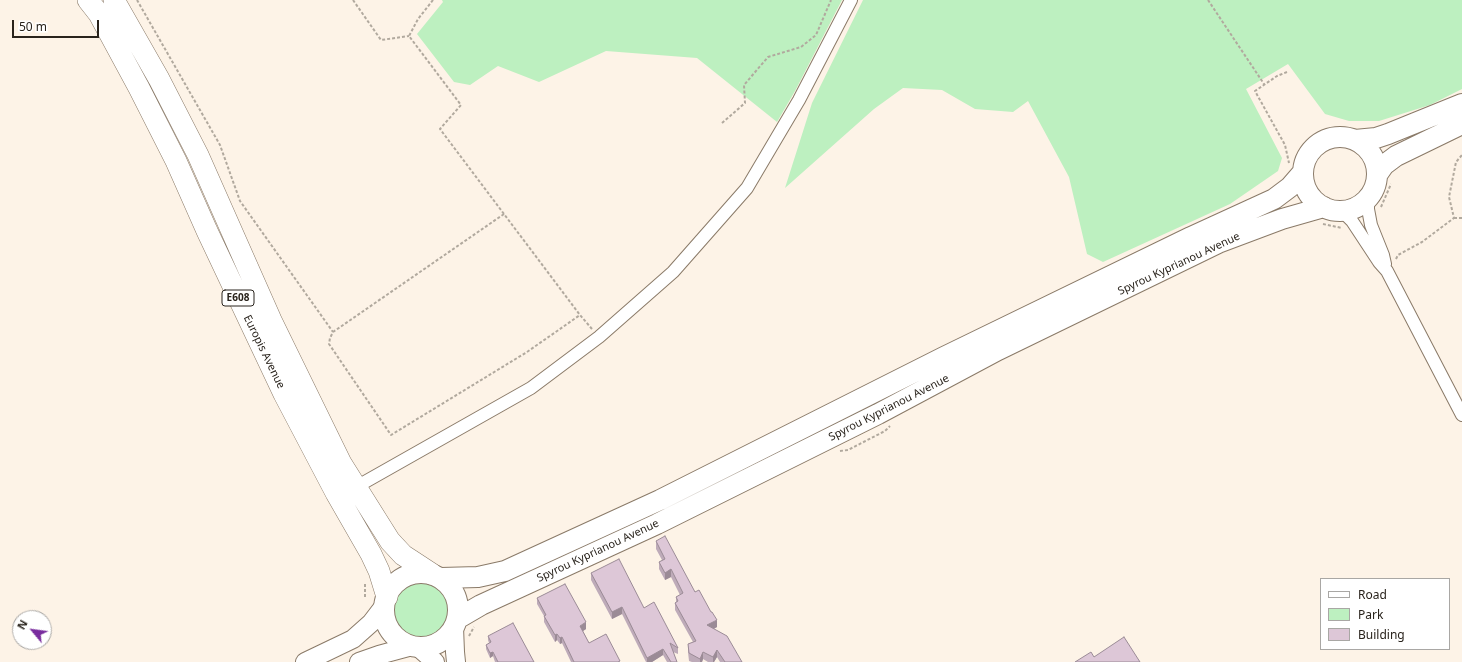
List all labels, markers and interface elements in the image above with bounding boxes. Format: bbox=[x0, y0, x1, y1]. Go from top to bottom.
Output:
scale bar bbox=[14, 12, 101, 38]
text: 50 m bbox=[19, 18, 47, 35]
street label: Spyrou Kyprianou Avenue bbox=[1116, 230, 1242, 298]
road number: E608 bbox=[222, 290, 254, 306]
street label: Europis Avenue bbox=[240, 313, 288, 391]
street label: Spyrou Kyprianou Avenue bbox=[827, 372, 951, 444]
street label: Spyrou Kyprianou Avenue bbox=[535, 517, 661, 585]
legend bbox=[1320, 578, 1450, 650]
text: Road bbox=[1358, 586, 1387, 603]
text: Park bbox=[1358, 606, 1383, 623]
north arrow bbox=[12, 610, 52, 650]
text: N bbox=[13, 617, 31, 632]
text: Building bbox=[1358, 626, 1405, 643]

